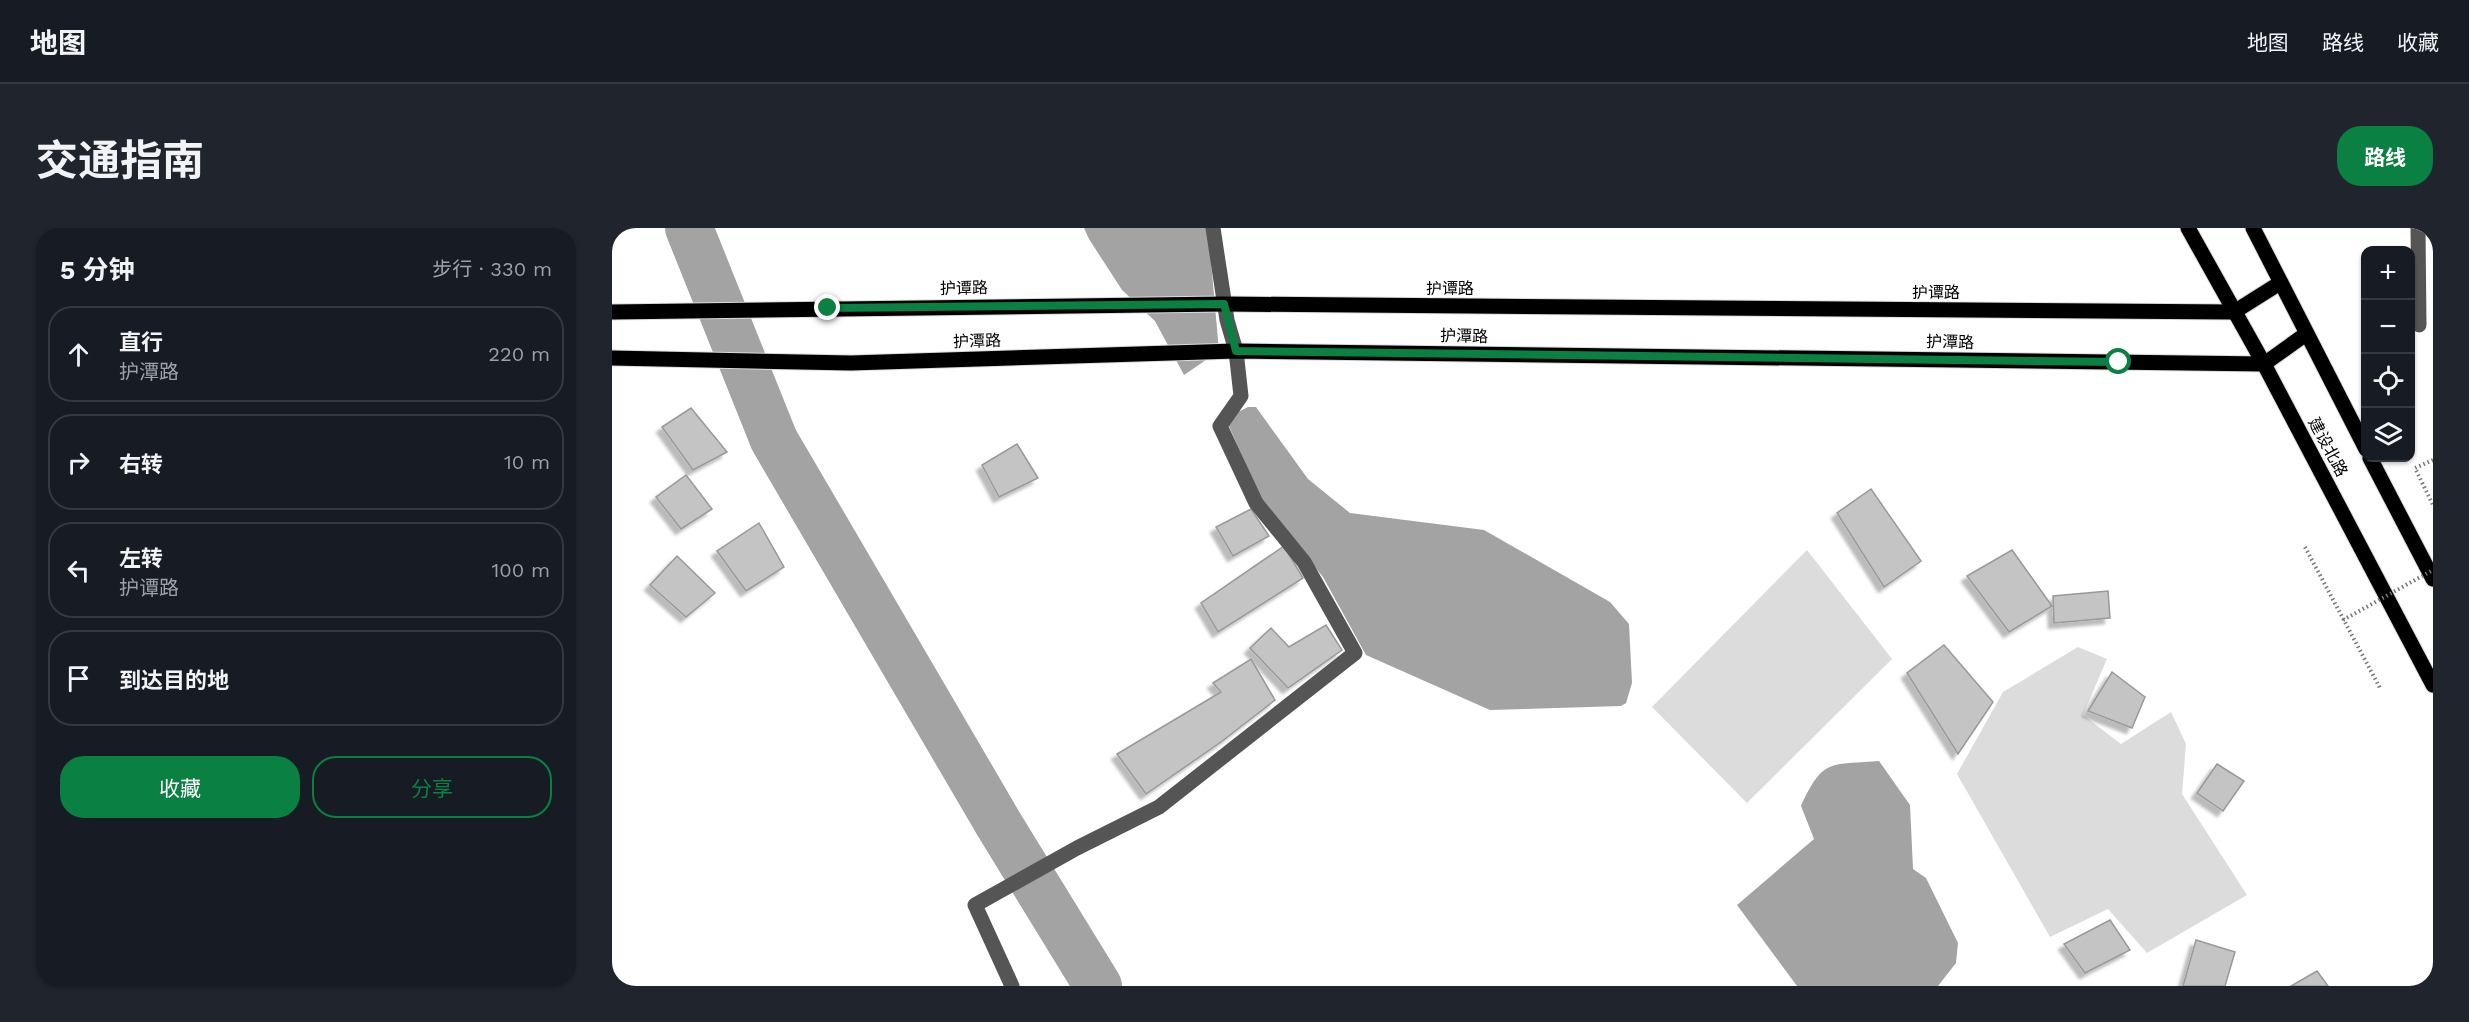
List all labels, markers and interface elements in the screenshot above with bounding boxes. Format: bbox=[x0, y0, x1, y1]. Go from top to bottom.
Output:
text: 地图 bbox=[30, 27, 86, 60]
text: 地图 bbox=[2247, 30, 2289, 55]
text: 路线 bbox=[2322, 30, 2364, 55]
text: 收藏 bbox=[2397, 30, 2439, 55]
button: 路线 bbox=[2337, 126, 2433, 186]
text: 交通指南 bbox=[36, 136, 204, 185]
map controls bbox=[2361, 246, 2415, 462]
button: + bbox=[2361, 246, 2415, 300]
text: 5 分钟 bbox=[60, 255, 135, 285]
text: 步行 · 330 m bbox=[432, 257, 552, 281]
street label: 护谭路 bbox=[940, 278, 988, 298]
street label: 护谭路 bbox=[1426, 279, 1474, 298]
street label: 护谭路 bbox=[1912, 283, 1960, 302]
route end bbox=[814, 294, 840, 320]
button: − bbox=[2361, 300, 2415, 354]
street label: 护潭路 bbox=[1440, 326, 1488, 346]
text: 直行 bbox=[119, 330, 163, 355]
street label: 护潭路 bbox=[953, 331, 1001, 351]
street label: 护潭路 bbox=[1926, 332, 1974, 352]
icon: ahead bbox=[62, 338, 95, 371]
text: 220 m bbox=[488, 342, 550, 366]
route start bbox=[2105, 348, 2131, 374]
button: locate bbox=[2361, 354, 2415, 408]
text: 护潭路 bbox=[119, 360, 179, 384]
button: layers bbox=[2361, 408, 2415, 462]
street label: 建设北路 bbox=[2305, 414, 2351, 480]
icon: right bbox=[62, 446, 95, 479]
text: 10 m bbox=[504, 450, 550, 474]
text: 右转 bbox=[119, 452, 163, 477]
text: 左转 bbox=[119, 546, 163, 571]
icon: left bbox=[62, 554, 95, 587]
text: 100 m bbox=[491, 558, 550, 582]
text: 护谭路 bbox=[119, 576, 179, 600]
icon: arrive bbox=[62, 662, 95, 695]
text: 到达目的地 bbox=[119, 668, 229, 693]
button: 收藏 bbox=[60, 756, 300, 818]
button: 分享 bbox=[312, 756, 552, 818]

